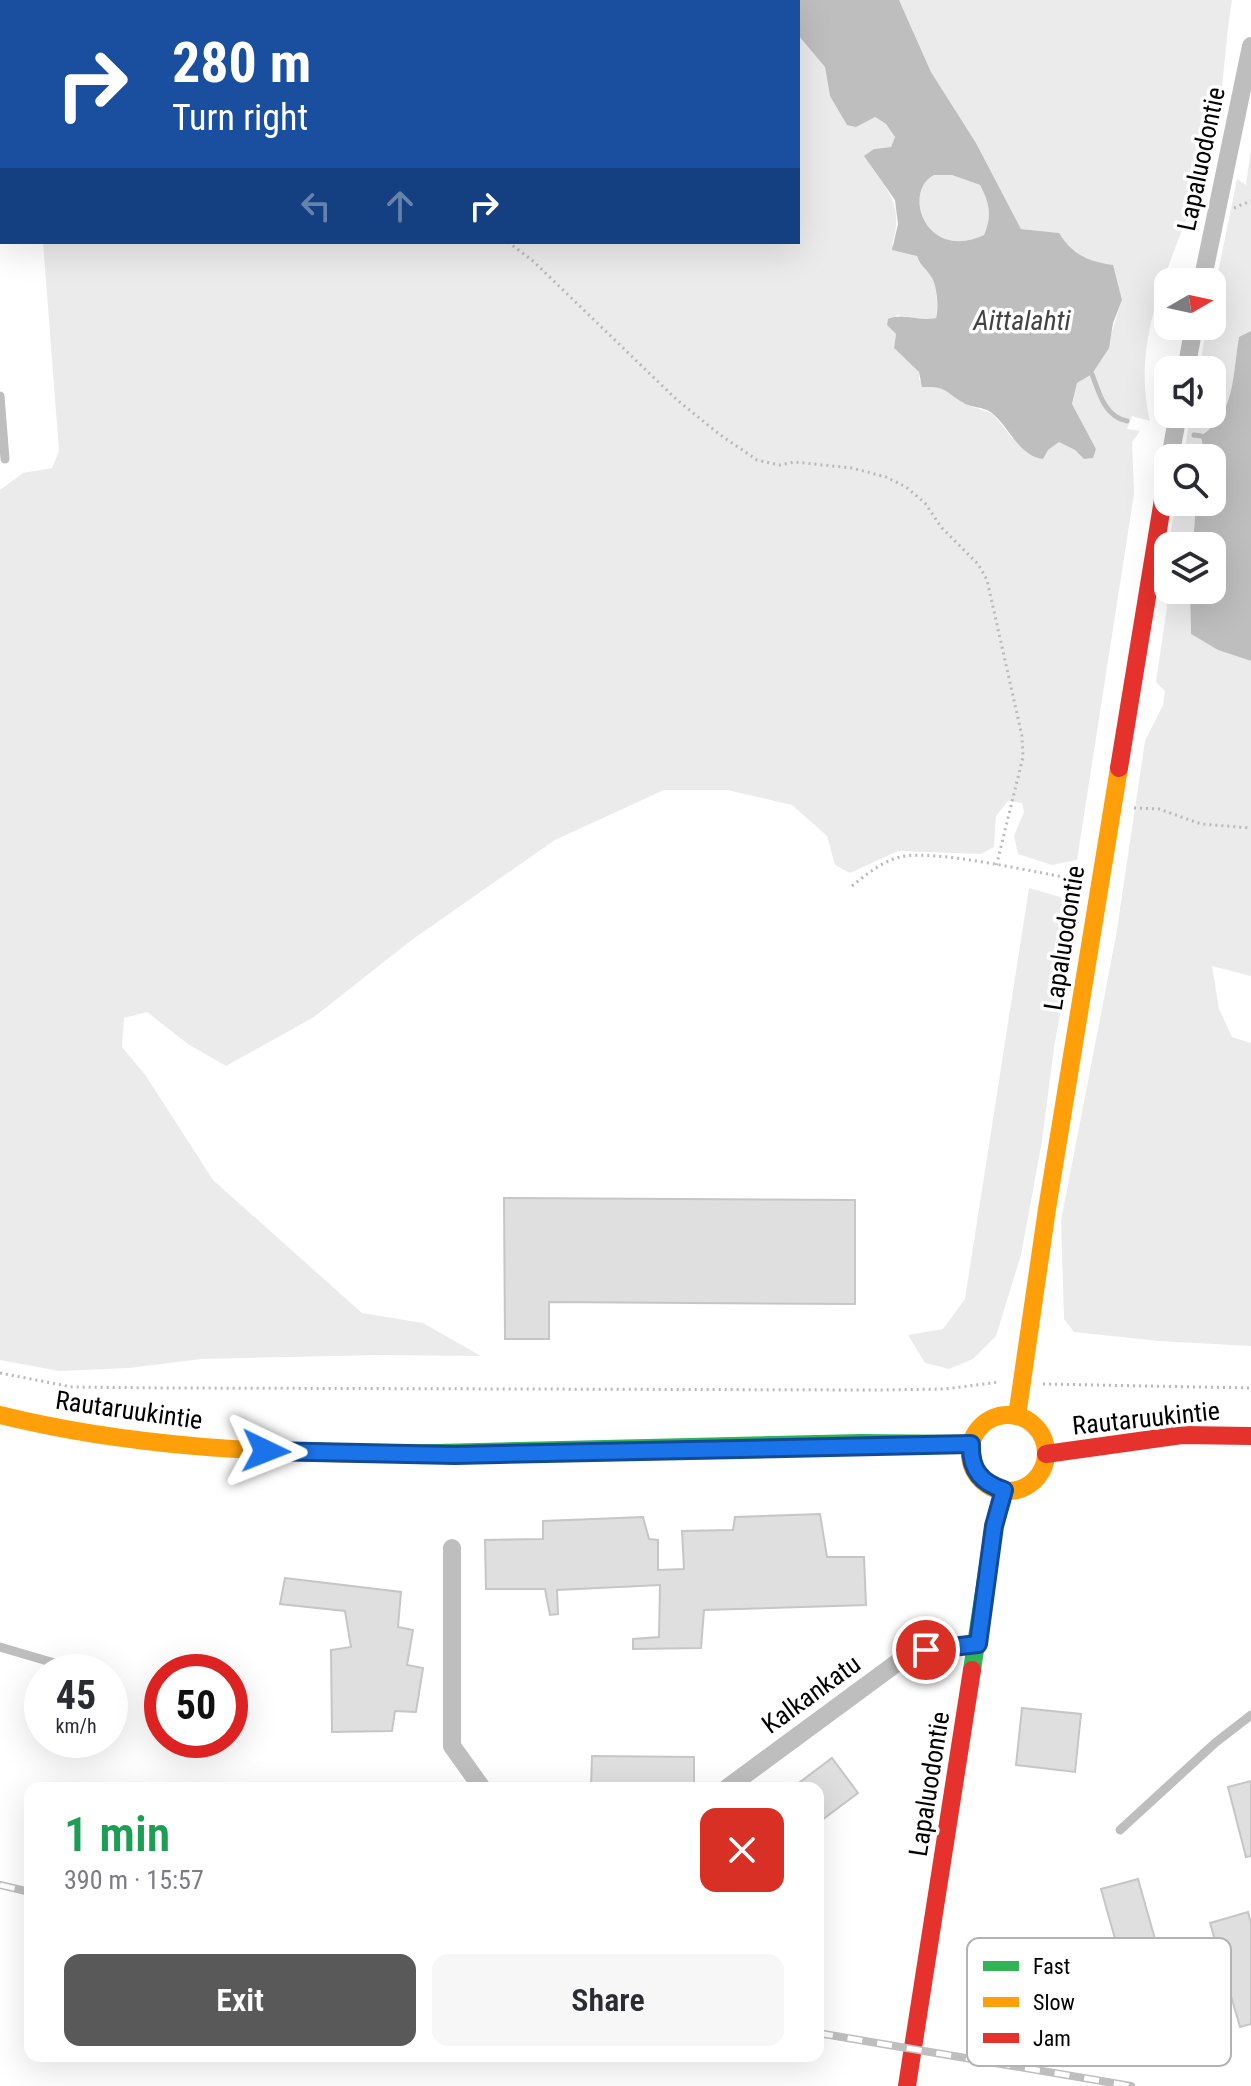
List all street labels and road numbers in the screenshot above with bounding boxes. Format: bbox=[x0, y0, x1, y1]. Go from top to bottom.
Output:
street label: Lapaluodontie bbox=[1171, 84, 1231, 234]
street label: Lapaluodontie bbox=[1038, 864, 1090, 1012]
street label: Rautaruukintie bbox=[54, 1385, 204, 1435]
street label: Rautaruukintie bbox=[1071, 1395, 1221, 1441]
street label: Kalkankatu bbox=[756, 1648, 866, 1740]
street label: Lapaluodontie bbox=[903, 1710, 955, 1858]

